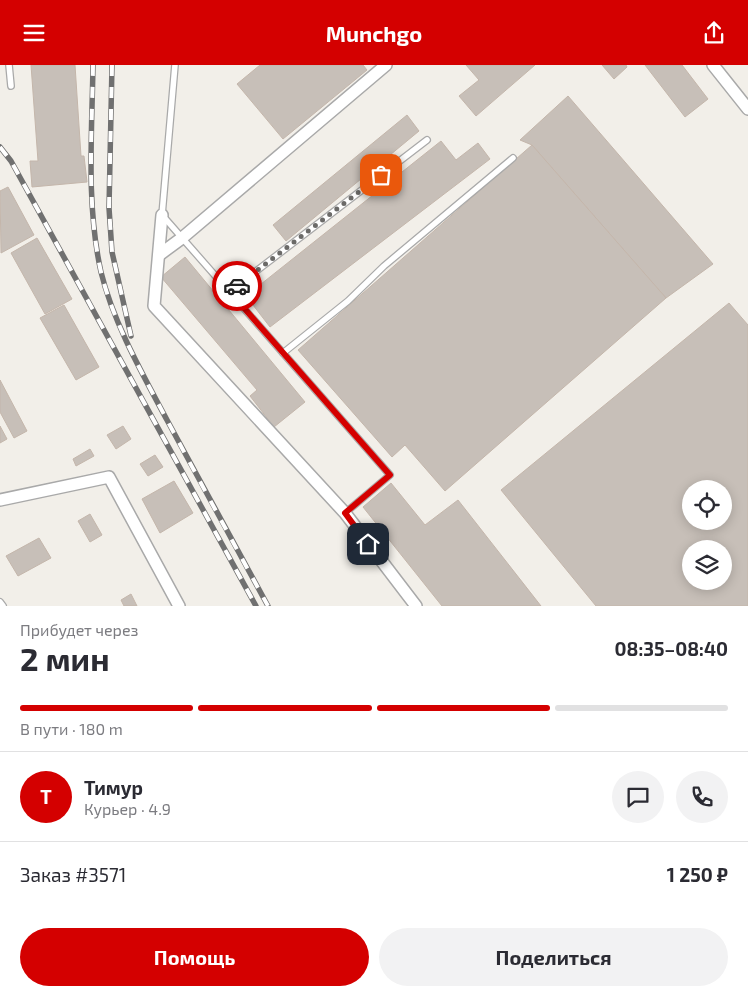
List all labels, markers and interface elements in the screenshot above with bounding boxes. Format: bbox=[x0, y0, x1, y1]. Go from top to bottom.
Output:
icon: menu bbox=[20, 19, 48, 47]
icon: share bbox=[700, 19, 728, 47]
text: Munchgo bbox=[326, 20, 422, 46]
pin bbox=[360, 154, 402, 196]
icon: bag bbox=[367, 161, 395, 189]
courier bbox=[212, 261, 262, 311]
icon: car bbox=[223, 272, 251, 300]
map controls bbox=[682, 480, 732, 590]
button: locate bbox=[682, 480, 732, 530]
pin bbox=[347, 523, 389, 565]
icon: home bbox=[354, 530, 382, 558]
button: layers bbox=[682, 540, 732, 590]
text: Прибудет через bbox=[20, 620, 138, 639]
text: 08:35–08:40 bbox=[615, 637, 728, 660]
text: 2 мин bbox=[20, 639, 110, 677]
text: В пути · 180 m bbox=[20, 719, 123, 738]
button: chat bbox=[612, 771, 664, 823]
button: phone bbox=[676, 771, 728, 823]
text: Тимур bbox=[84, 776, 143, 799]
text: Т bbox=[40, 785, 52, 808]
text: Курьер · 4.9 bbox=[84, 799, 171, 818]
text: Заказ #3571 bbox=[20, 863, 126, 886]
text: 1 250 ₽ bbox=[667, 863, 728, 886]
button: Помощь bbox=[20, 928, 369, 986]
button: Поделиться bbox=[379, 928, 728, 986]

